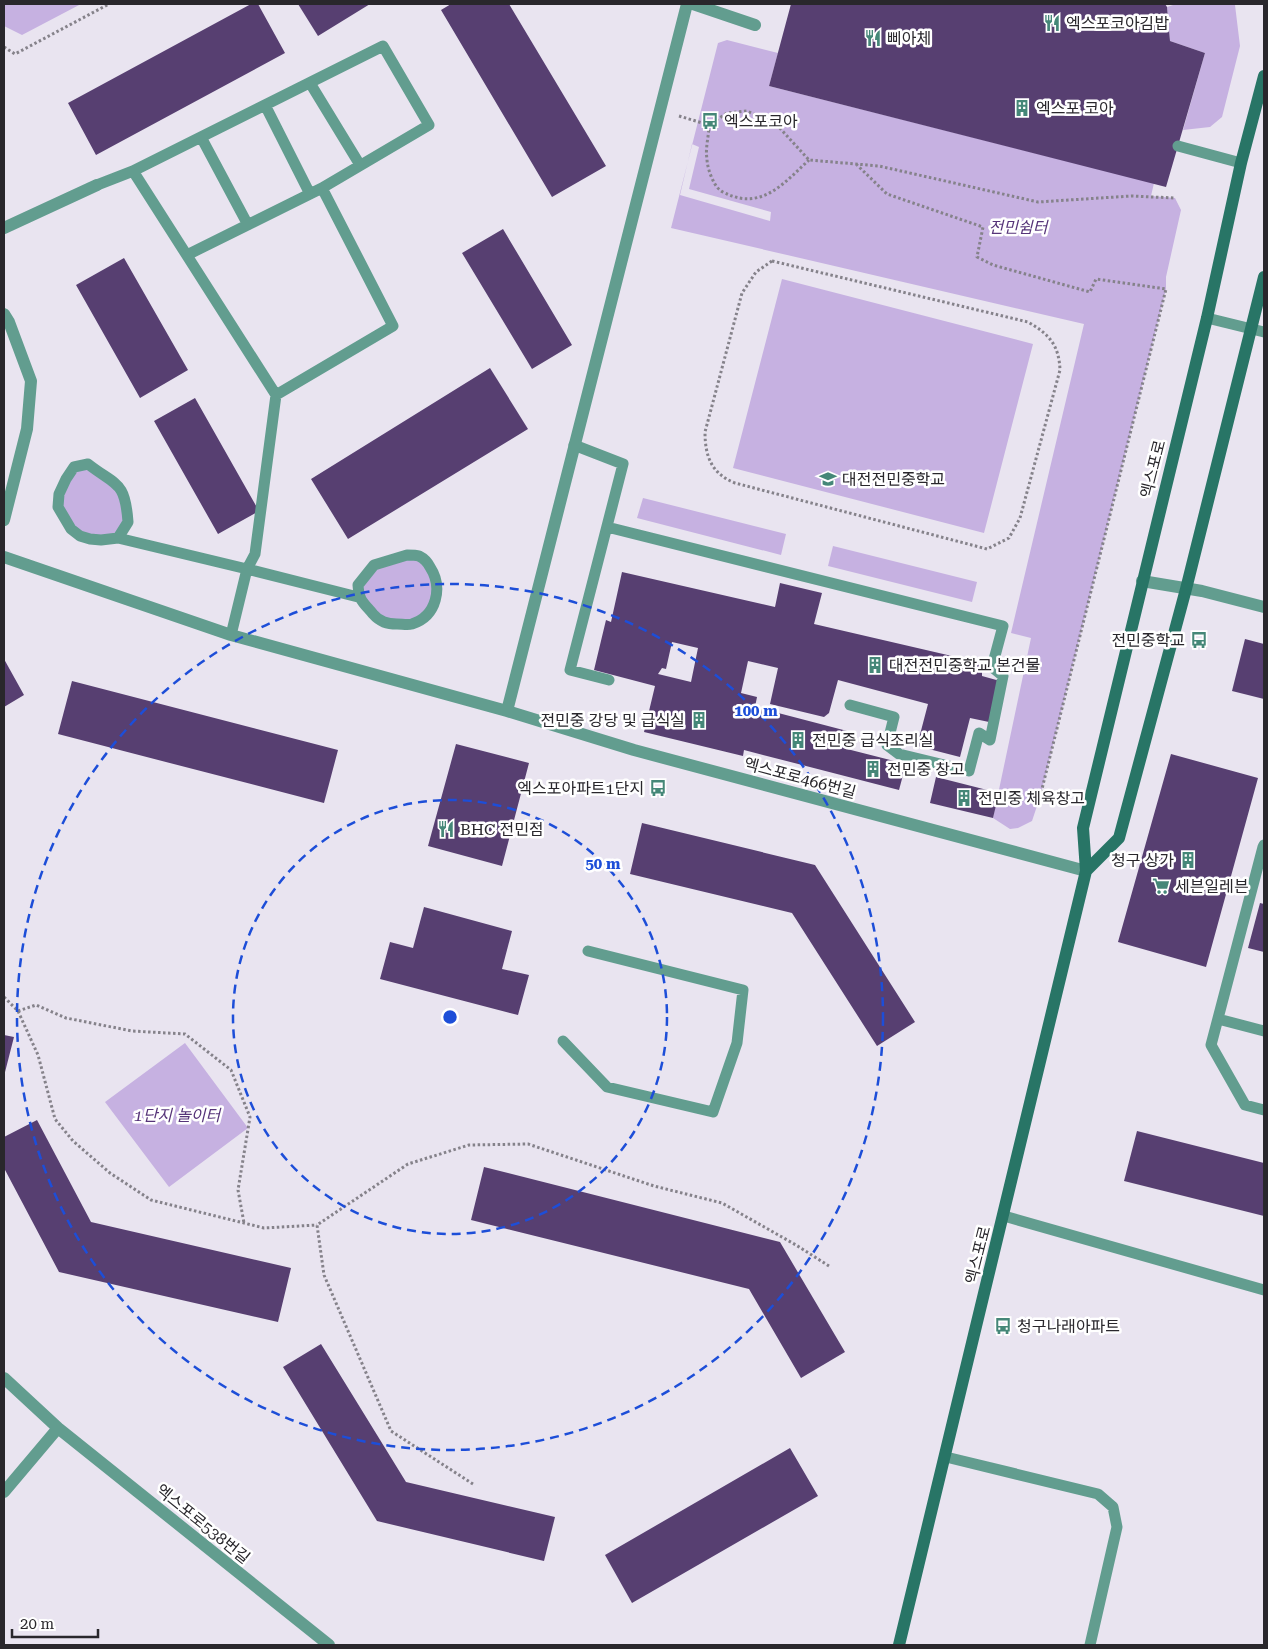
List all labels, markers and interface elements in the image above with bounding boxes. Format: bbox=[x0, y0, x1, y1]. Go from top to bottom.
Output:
restaurant icon: 엑스포코아김밥 bbox=[1042, 13, 1062, 33]
place label: 엑스포코아김밥 bbox=[1066, 14, 1169, 33]
restaurant icon: 삐아체 bbox=[863, 28, 883, 48]
place label: 삐아체 bbox=[887, 29, 931, 48]
building icon: 엑스포 코아 bbox=[1012, 98, 1032, 118]
place label: 엑스포 코아 bbox=[1036, 99, 1114, 118]
bus stop icon: 엑스포코아 bbox=[700, 111, 720, 131]
place label: 엑스포코아 bbox=[724, 112, 798, 131]
park label: 전민쉼터 bbox=[989, 218, 1050, 237]
street label: 엑스포로 bbox=[1137, 438, 1169, 500]
school or university icon: 대전전민중학교 bbox=[818, 469, 838, 489]
place label: 대전전민중학교 bbox=[842, 470, 945, 489]
bus stop icon: 전민중학교 bbox=[1189, 630, 1209, 650]
place label: 전민중학교 bbox=[1111, 631, 1185, 650]
building icon: 대전전민중학교 본건물 bbox=[865, 655, 885, 675]
place label: 대전전민중학교 본건물 bbox=[889, 656, 1040, 675]
text: 100 m bbox=[734, 702, 778, 720]
building icon: 전민중 강당 및 급식실 bbox=[689, 710, 709, 730]
place label: 전민중 강당 및 급식실 bbox=[540, 711, 685, 730]
building icon: 전민중 급식조리실 bbox=[788, 730, 808, 750]
place label: 전민중 급식조리실 bbox=[812, 731, 934, 750]
street label: 엑스포로466번길 bbox=[742, 754, 858, 802]
building icon: 전민중 창고 bbox=[863, 759, 883, 779]
place label: 전민중 창고 bbox=[887, 760, 965, 779]
bus stop icon: 엑스포아파트1단지 bbox=[648, 778, 668, 798]
place label: 엑스포아파트1단지 bbox=[517, 779, 644, 798]
building icon: 전민중 체육창고 bbox=[954, 788, 974, 808]
place label: 전민중 체육창고 bbox=[978, 789, 1085, 808]
restaurant icon: BHC 전민점 bbox=[436, 819, 456, 839]
place label: BHC 전민점 bbox=[460, 820, 544, 839]
building icon: 청구 상가 bbox=[1178, 850, 1198, 870]
place label: 청구 상가 bbox=[1111, 851, 1174, 870]
text: 50 m bbox=[585, 855, 621, 873]
supermarket icon: 세븐일레븐 bbox=[1151, 876, 1171, 896]
place label: 세븐일레븐 bbox=[1175, 877, 1249, 896]
centre of rings bbox=[441, 1008, 459, 1026]
park label: 1단지 놀이터 bbox=[134, 1106, 223, 1125]
street label: 엑스포로 bbox=[962, 1224, 994, 1286]
bus stop icon: 청구나래아파트 bbox=[993, 1316, 1013, 1336]
place label: 청구나래아파트 bbox=[1017, 1317, 1120, 1336]
street label: 엑스포로538번길 bbox=[152, 1480, 254, 1568]
scale bar bbox=[12, 1606, 99, 1638]
text: 20 m bbox=[20, 1615, 55, 1633]

